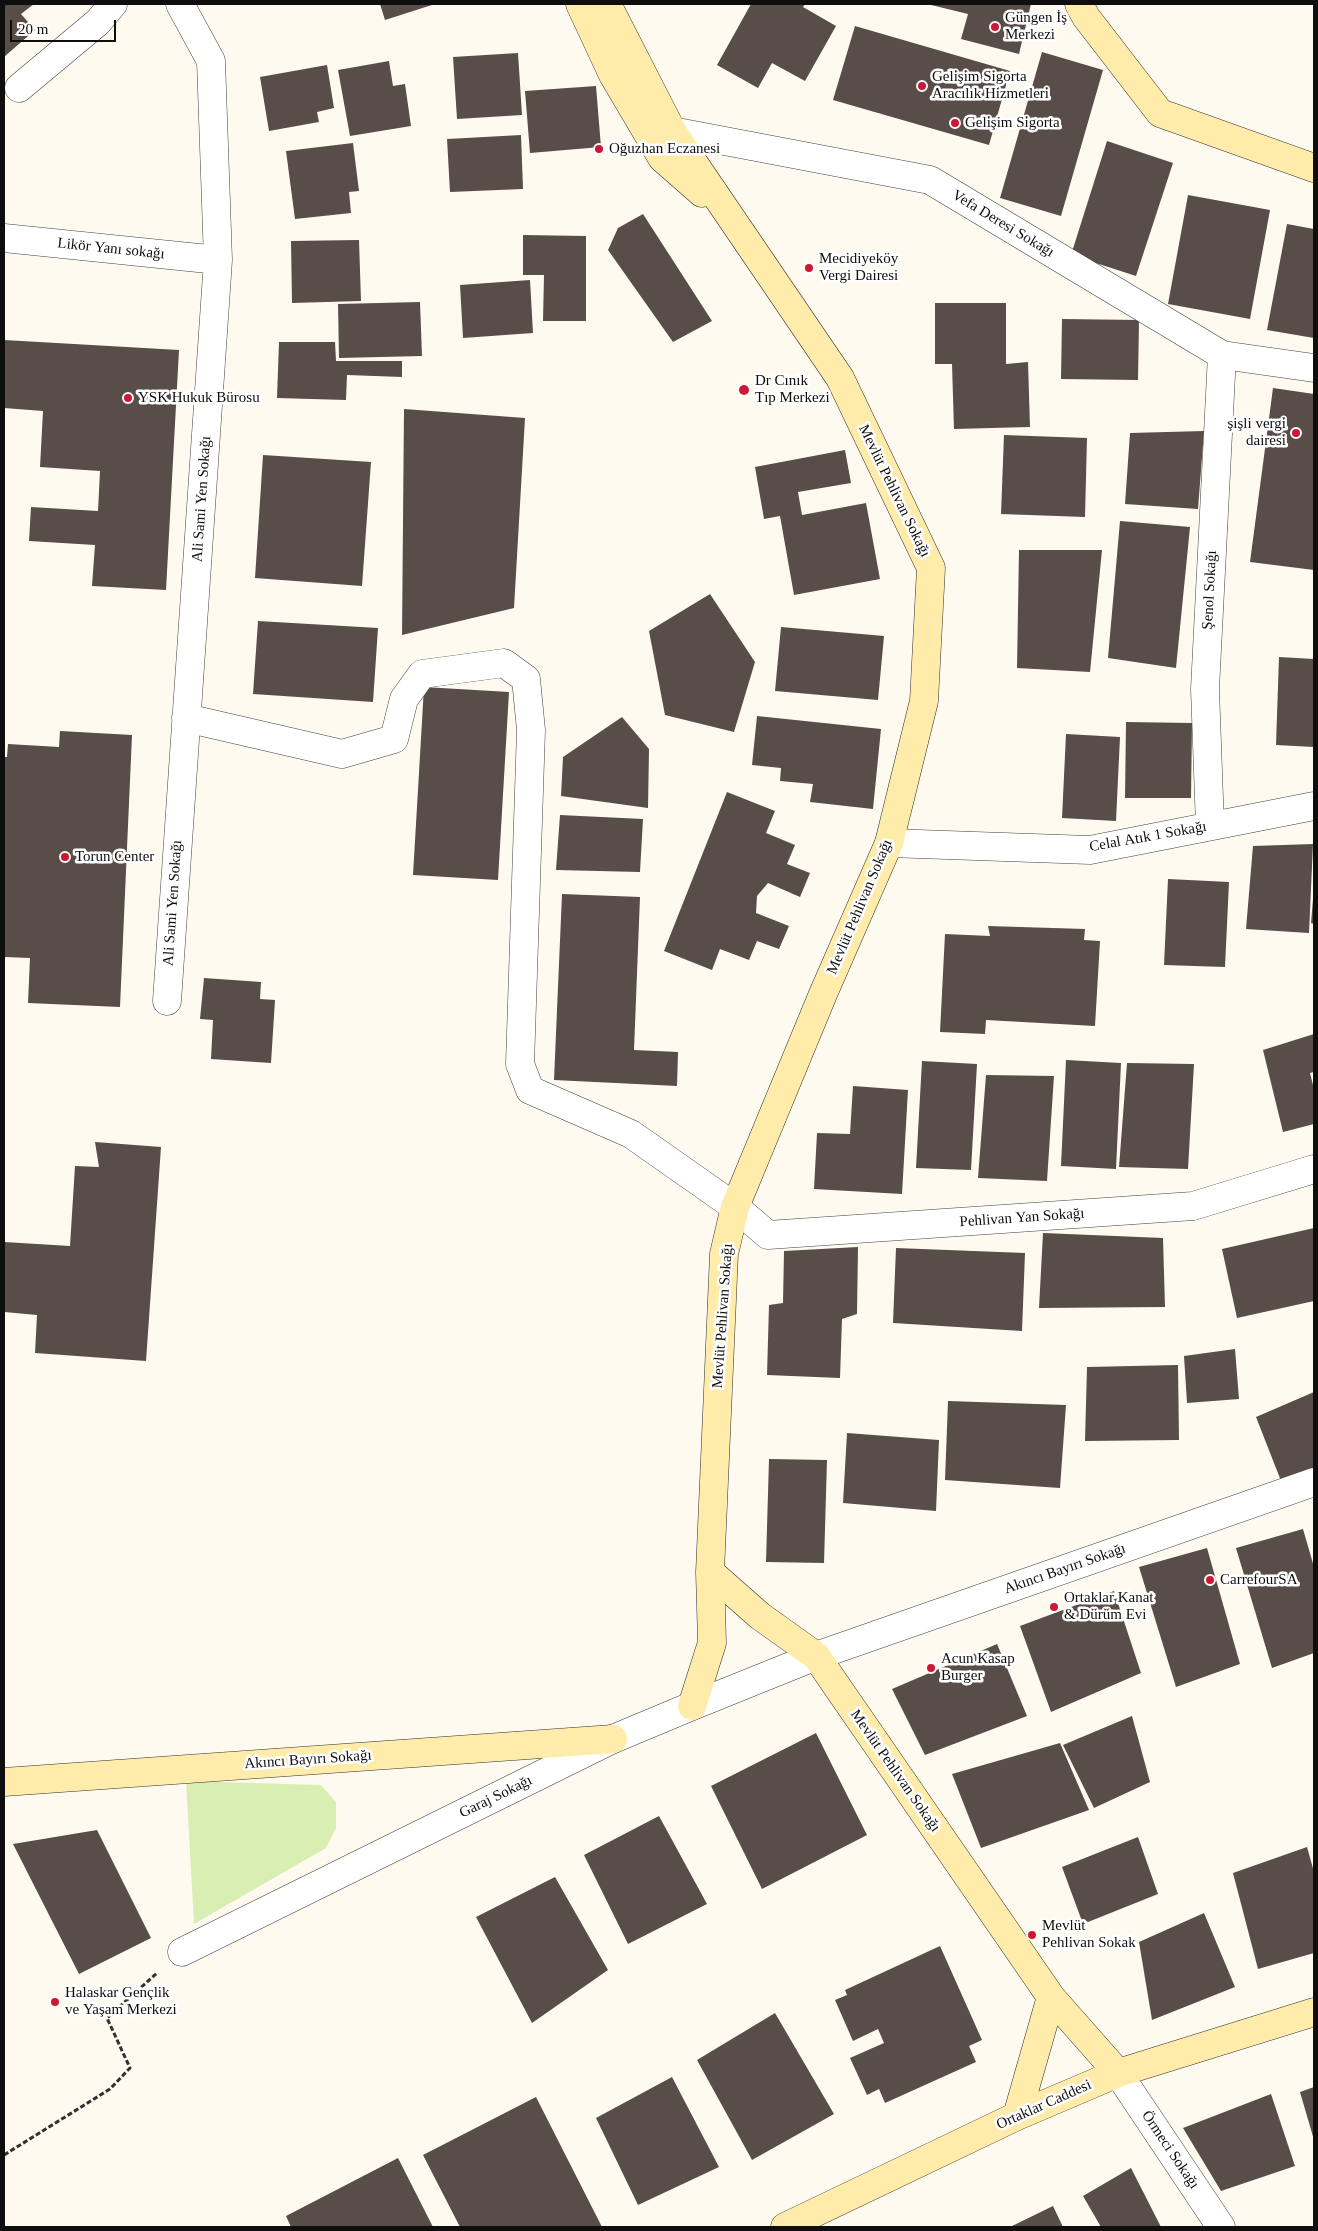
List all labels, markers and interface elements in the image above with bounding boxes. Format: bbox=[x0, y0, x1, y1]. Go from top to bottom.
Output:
place label: Güngen İş Merkezi bbox=[1005, 9, 1067, 44]
scale bar bbox=[12, 10, 119, 42]
text: 20 m bbox=[18, 21, 48, 37]
marker: Güngen İş Merkezi bbox=[989, 21, 1001, 33]
place label: Gelişim Sigorta Aracılık Hizmetleri bbox=[932, 68, 1049, 103]
marker: Gelişim Sigorta Aracılık Hizmetleri bbox=[916, 80, 928, 92]
place label: Gelişim Sigorta bbox=[965, 114, 1060, 132]
marker: Gelişim Sigorta bbox=[949, 117, 961, 129]
place label: Oğuzhan Eczanesi bbox=[609, 140, 720, 158]
marker: Oğuzhan Eczanesi bbox=[593, 143, 605, 155]
street label: Vefa Deresi Sokağı bbox=[949, 186, 1057, 262]
street label: Likör Yanı sokağı bbox=[57, 234, 165, 264]
place label: Mecidiyeköy Vergi Dairesi bbox=[819, 250, 898, 285]
marker: Mecidiyeköy Vergi Dairesi bbox=[803, 262, 815, 274]
place label: Dr Cınık Tıp Merkezi bbox=[755, 372, 830, 407]
marker: Dr Cınık Tıp Merkezi bbox=[737, 383, 751, 397]
place label: YSK Hukuk Bürosu bbox=[138, 389, 260, 407]
marker: YSK Hukuk Bürosu bbox=[122, 392, 134, 404]
place label: şişli vergi dairesi bbox=[1228, 415, 1286, 450]
street label: Mevlüt Pehlivan Sokağı bbox=[854, 422, 934, 560]
marker: şişli vergi dairesi bbox=[1290, 427, 1302, 439]
street label: Ali Sami Yen Sokağı bbox=[189, 435, 215, 563]
street label: Şenol Sokağı bbox=[1199, 550, 1221, 630]
street label: Celal Atık 1 Sokağı bbox=[1088, 818, 1208, 856]
street label: Mevlüt Pehlivan Sokağı bbox=[823, 837, 897, 977]
street label: Ali Sami Yen Sokağı bbox=[160, 839, 186, 967]
place label: Torun Center bbox=[75, 848, 154, 866]
marker: Torun Center bbox=[59, 851, 71, 863]
street label: Pehlivan Yan Sokağı bbox=[959, 1205, 1085, 1231]
street label: Mevlüt Pehlivan Sokağı bbox=[709, 1243, 737, 1389]
street label: Akıncı Bayırı Sokağı bbox=[1002, 1540, 1128, 1598]
place label: CarrefourSA bbox=[1220, 1571, 1297, 1589]
marker: CarrefourSA bbox=[1204, 1574, 1216, 1586]
place label: Ortaklar Kanat & Dürüm Evi bbox=[1064, 1589, 1154, 1624]
marker: Ortaklar Kanat & Dürüm Evi bbox=[1048, 1601, 1060, 1613]
place label: Acun Kasap Burger bbox=[941, 1650, 1015, 1685]
marker: Acun Kasap Burger bbox=[925, 1662, 937, 1674]
street label: Mevlüt Pehlivan Sokağı bbox=[846, 1706, 944, 1836]
street label: Akıncı Bayırı Sokağı bbox=[244, 1747, 372, 1773]
street label: Garaj Sokağı bbox=[457, 1772, 535, 1822]
place label: Mevlüt Pehlivan Sokak bbox=[1042, 1917, 1136, 1952]
marker: Mevlüt Pehlivan Sokak bbox=[1026, 1929, 1038, 1941]
place label: Halaskar Gençlik ve Yaşam Merkezi bbox=[65, 1984, 177, 2019]
marker: Halaskar Gençlik ve Yaşam Merkezi bbox=[49, 1996, 61, 2008]
street label: Ortaklar Caddesi bbox=[994, 2076, 1094, 2134]
street label: Örmeci Sokağı bbox=[1137, 2107, 1203, 2193]

